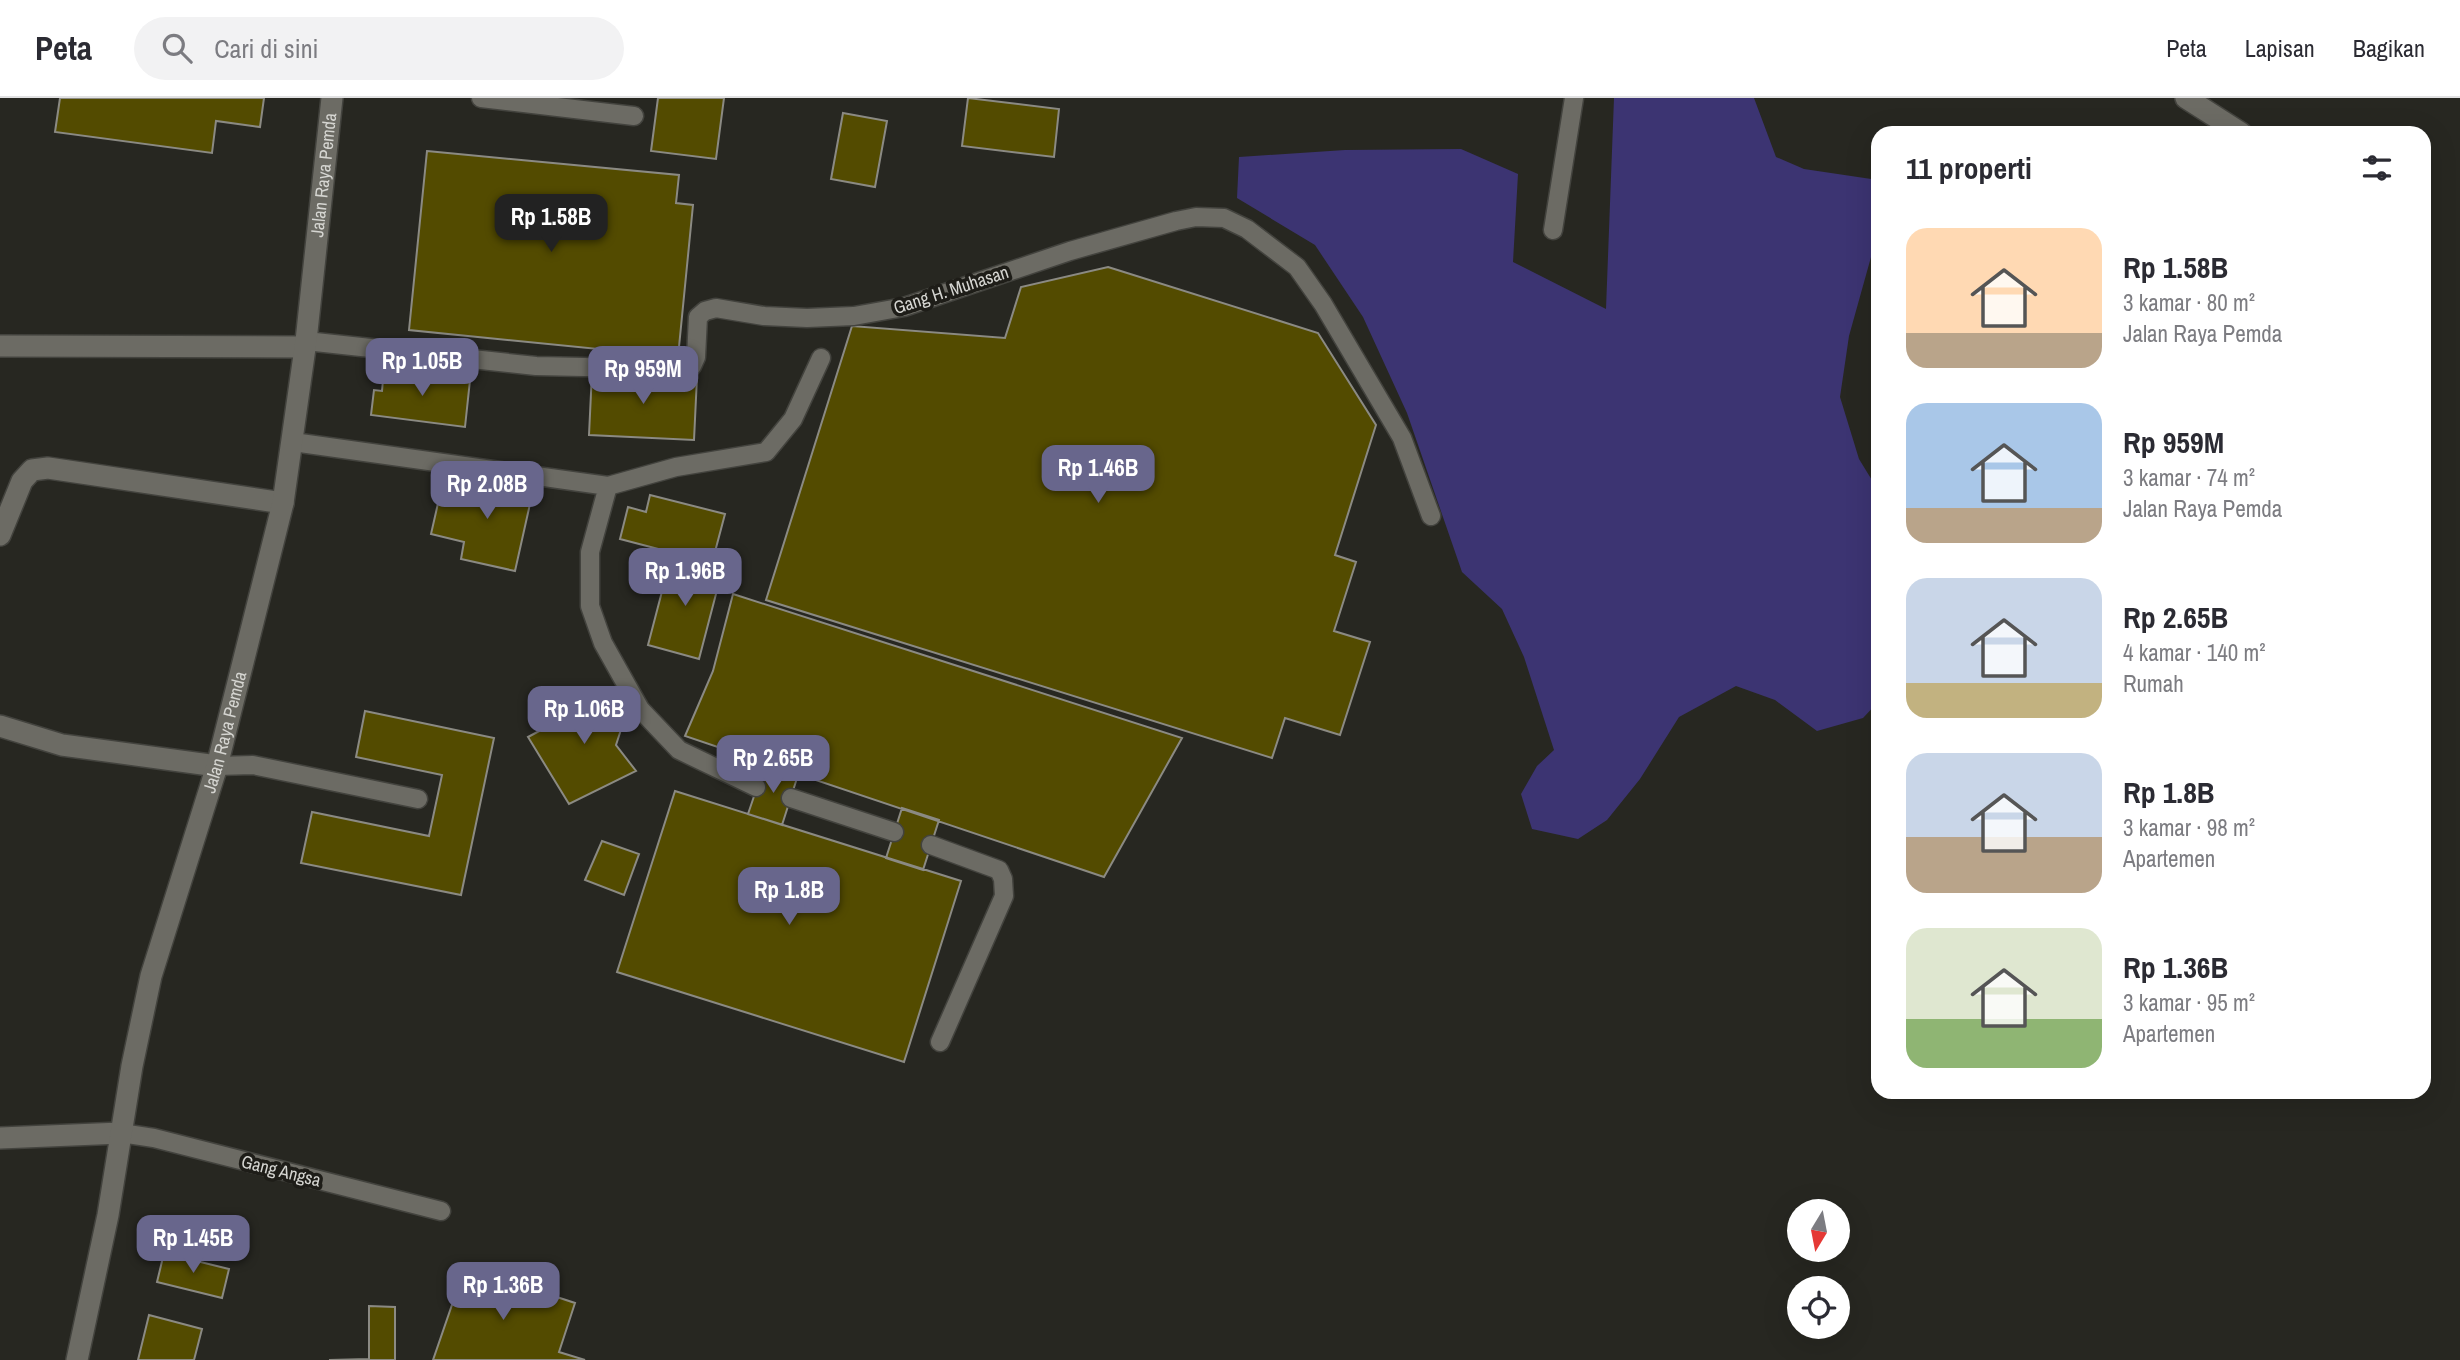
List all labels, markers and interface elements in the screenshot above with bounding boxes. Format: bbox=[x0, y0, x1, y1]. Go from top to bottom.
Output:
search box bbox=[134, 17, 624, 80]
text: Peta bbox=[35, 26, 92, 70]
icon: search bbox=[158, 29, 196, 67]
text: Cari di sini bbox=[214, 31, 318, 66]
text: Peta bbox=[2166, 32, 2207, 64]
text: Lapisan bbox=[2245, 32, 2315, 64]
text: Bagikan bbox=[2353, 32, 2425, 64]
street label: Jalan Raya Pemda bbox=[304, 112, 342, 238]
text: 11 properti bbox=[1906, 148, 2032, 188]
icon: filters bbox=[2358, 149, 2396, 187]
pin: Rp 1.58B bbox=[479, 194, 623, 254]
text: Rp 1.58B bbox=[511, 201, 591, 232]
text: Rp 1.58B bbox=[2123, 247, 2228, 287]
icon: home bbox=[1962, 256, 2046, 340]
street label: Gang H. Muhasan bbox=[890, 259, 1012, 320]
text: 3 kamar · 80 m² bbox=[2123, 287, 2255, 318]
text: Jalan Raya Pemda bbox=[2123, 318, 2282, 349]
pin: Rp 1.05B bbox=[350, 338, 494, 398]
text: Rp 1.05B bbox=[382, 345, 462, 376]
pin: Rp 959M bbox=[578, 346, 708, 406]
text: Rp 959M bbox=[604, 353, 682, 384]
text: Rp 959M bbox=[2123, 422, 2224, 462]
icon: home bbox=[1962, 431, 2046, 515]
pin: Rp 1.46B bbox=[1026, 446, 1170, 505]
text: Rp 1.46B bbox=[1058, 452, 1138, 483]
pin: Rp 2.08B bbox=[415, 462, 559, 521]
text: 3 kamar · 74 m² bbox=[2123, 462, 2255, 493]
text: Rp 2.08B bbox=[447, 468, 527, 499]
text: Jalan Raya Pemda bbox=[2123, 493, 2282, 524]
pin: Rp 1.96B bbox=[613, 548, 757, 608]
text: Rp 1.96B bbox=[645, 555, 725, 586]
text: Rp 2.65B bbox=[2123, 597, 2228, 637]
icon: home bbox=[1962, 606, 2046, 690]
text: 4 kamar · 140 m² bbox=[2123, 637, 2266, 668]
text: Rumah bbox=[2123, 668, 2184, 699]
street label: Jalan Raya Pemda bbox=[196, 669, 252, 796]
pin: Rp 1.06B bbox=[512, 686, 656, 746]
text: Rp 1.06B bbox=[544, 693, 624, 724]
pin: Rp 2.65B bbox=[701, 736, 845, 795]
text: Rp 2.65B bbox=[733, 742, 813, 773]
text: Rp 1.8B bbox=[2123, 772, 2215, 812]
icon: home bbox=[1962, 781, 2046, 865]
text: 3 kamar · 98 m² bbox=[2123, 812, 2255, 843]
text: Apartemen bbox=[2123, 843, 2215, 874]
pin: Rp 1.8B bbox=[724, 868, 854, 927]
text: Rp 1.8B bbox=[754, 874, 824, 905]
text: Rp 1.36B bbox=[2123, 947, 2228, 987]
icon: home bbox=[1962, 956, 2046, 1040]
text: 3 kamar · 95 m² bbox=[2123, 987, 2255, 1018]
text: Apartemen bbox=[2123, 1018, 2215, 1049]
street label: Gang Angsa bbox=[239, 1149, 324, 1192]
north arrow bbox=[1787, 1199, 1850, 1262]
map controls bbox=[1787, 1199, 1850, 1339]
pin: Rp 1.45B bbox=[121, 1216, 265, 1275]
text: Rp 1.45B bbox=[153, 1222, 233, 1253]
pin: Rp 1.36B bbox=[431, 1262, 575, 1322]
text: Rp 1.36B bbox=[463, 1269, 543, 1300]
button: locate bbox=[1787, 1276, 1850, 1339]

